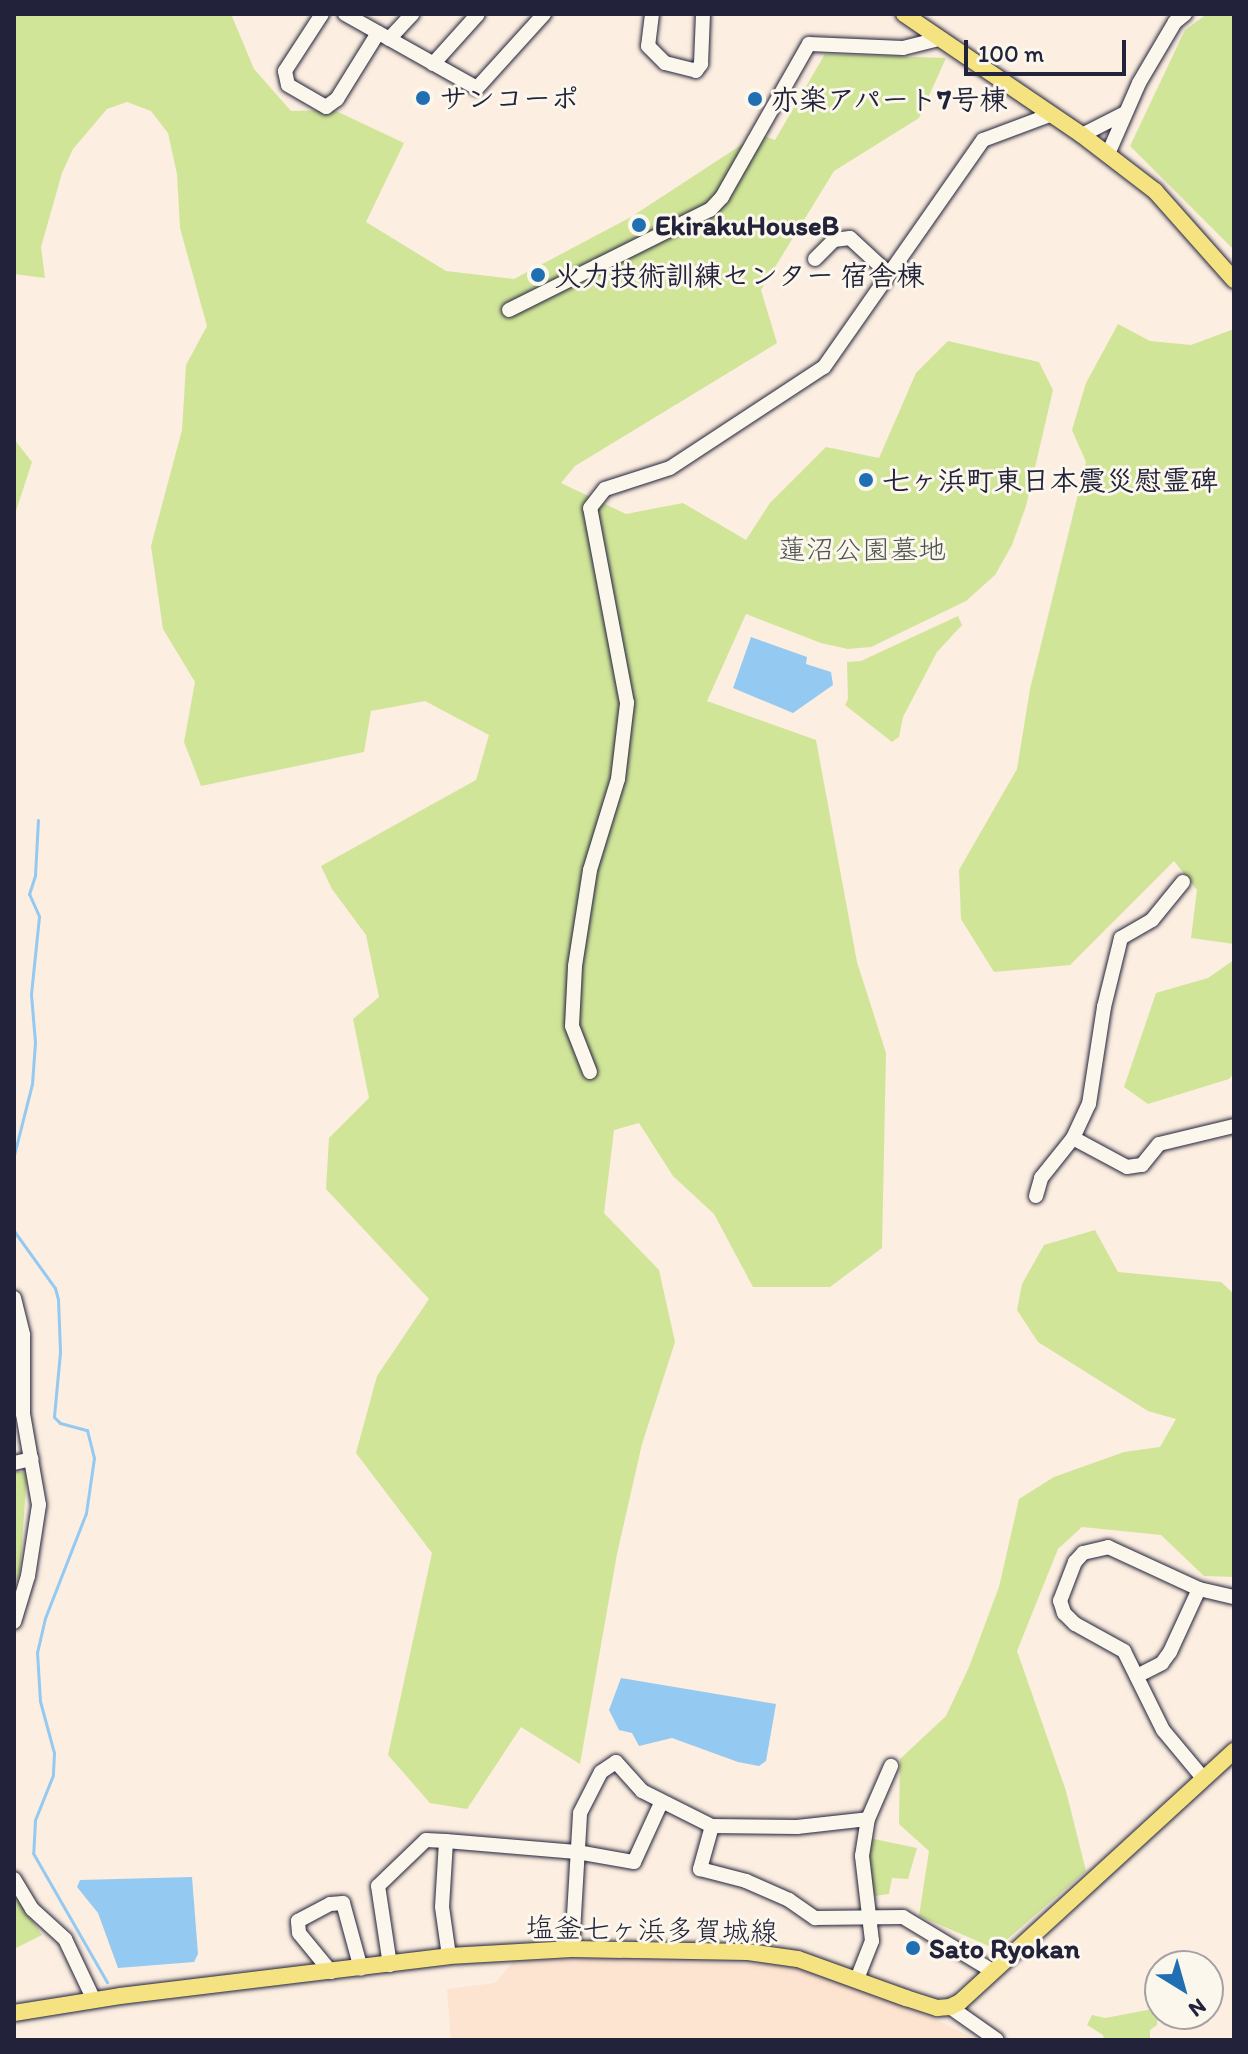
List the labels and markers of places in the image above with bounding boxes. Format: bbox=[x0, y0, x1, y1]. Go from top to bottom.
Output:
place label: サンコーポ bbox=[439, 81, 579, 115]
place label: 亦楽アパート7号棟 bbox=[771, 82, 1009, 116]
marker: サンコーポ bbox=[414, 89, 432, 107]
marker: 亦楽アパート7号棟 bbox=[746, 90, 764, 108]
place label: EkirakuHouseB bbox=[655, 208, 839, 242]
marker: EkirakuHouseB bbox=[630, 216, 648, 234]
place label: 火力技術訓練センター 宿舎棟 bbox=[554, 258, 924, 292]
marker: 火力技術訓練センター 宿舎棟 bbox=[529, 266, 547, 284]
place label: 七ヶ浜町東日本震災慰霊碑 bbox=[882, 463, 1218, 497]
marker: 七ヶ浜町東日本震災慰霊碑 bbox=[857, 471, 875, 489]
place label: Sato Ryokan bbox=[929, 1931, 1078, 1965]
marker: Sato Ryokan bbox=[904, 1939, 922, 1957]

